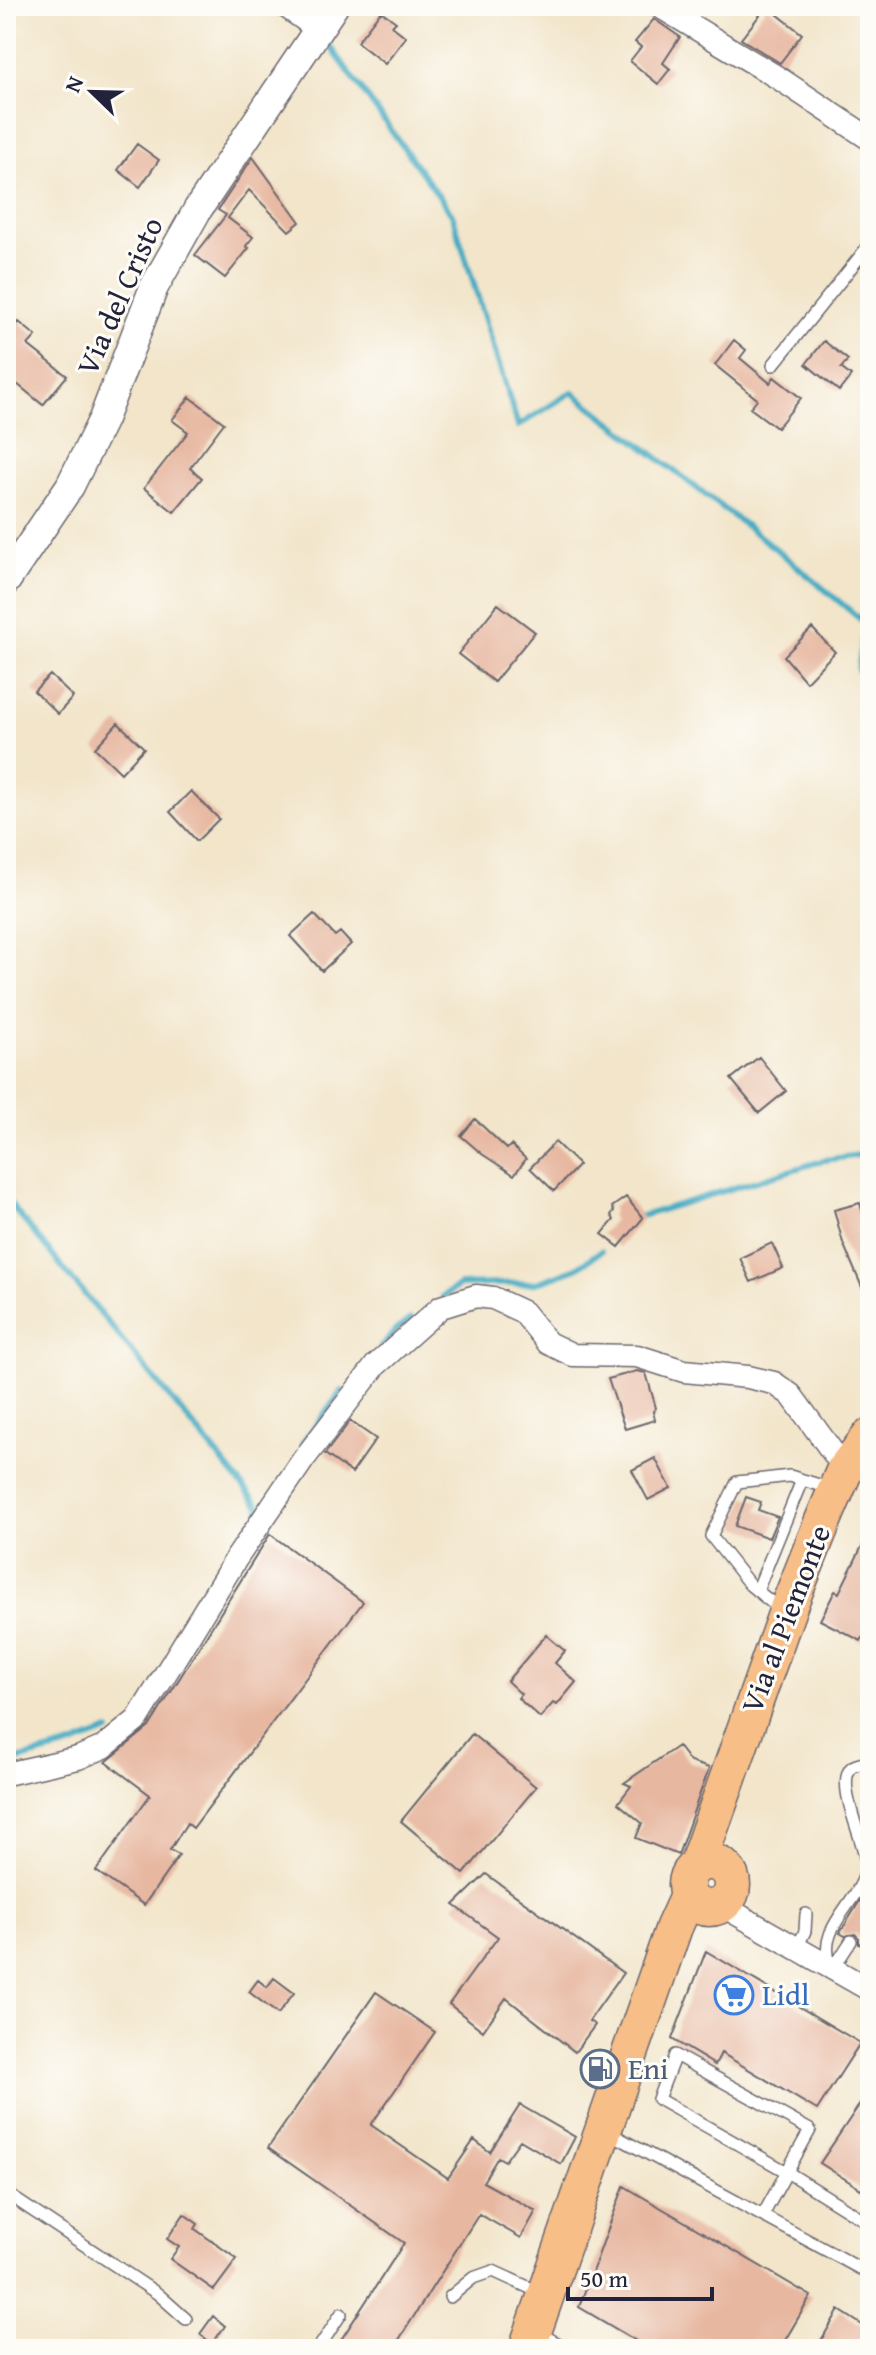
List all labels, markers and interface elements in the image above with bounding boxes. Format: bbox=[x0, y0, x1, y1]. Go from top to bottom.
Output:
north arrow bbox=[52, 52, 132, 132]
text: N bbox=[56, 71, 91, 97]
street label: Via del Cristo bbox=[65, 210, 174, 382]
street label: Via al Piemonte bbox=[729, 1518, 841, 1719]
place label: Lidl bbox=[762, 1972, 809, 2016]
supermarket icon: Lidl bbox=[713, 1974, 755, 2016]
place label: Eni bbox=[628, 2046, 668, 2090]
fuel station icon: Eni bbox=[579, 2048, 621, 2090]
scale bar bbox=[568, 2251, 712, 2301]
text: 50 m bbox=[580, 2261, 628, 2296]

